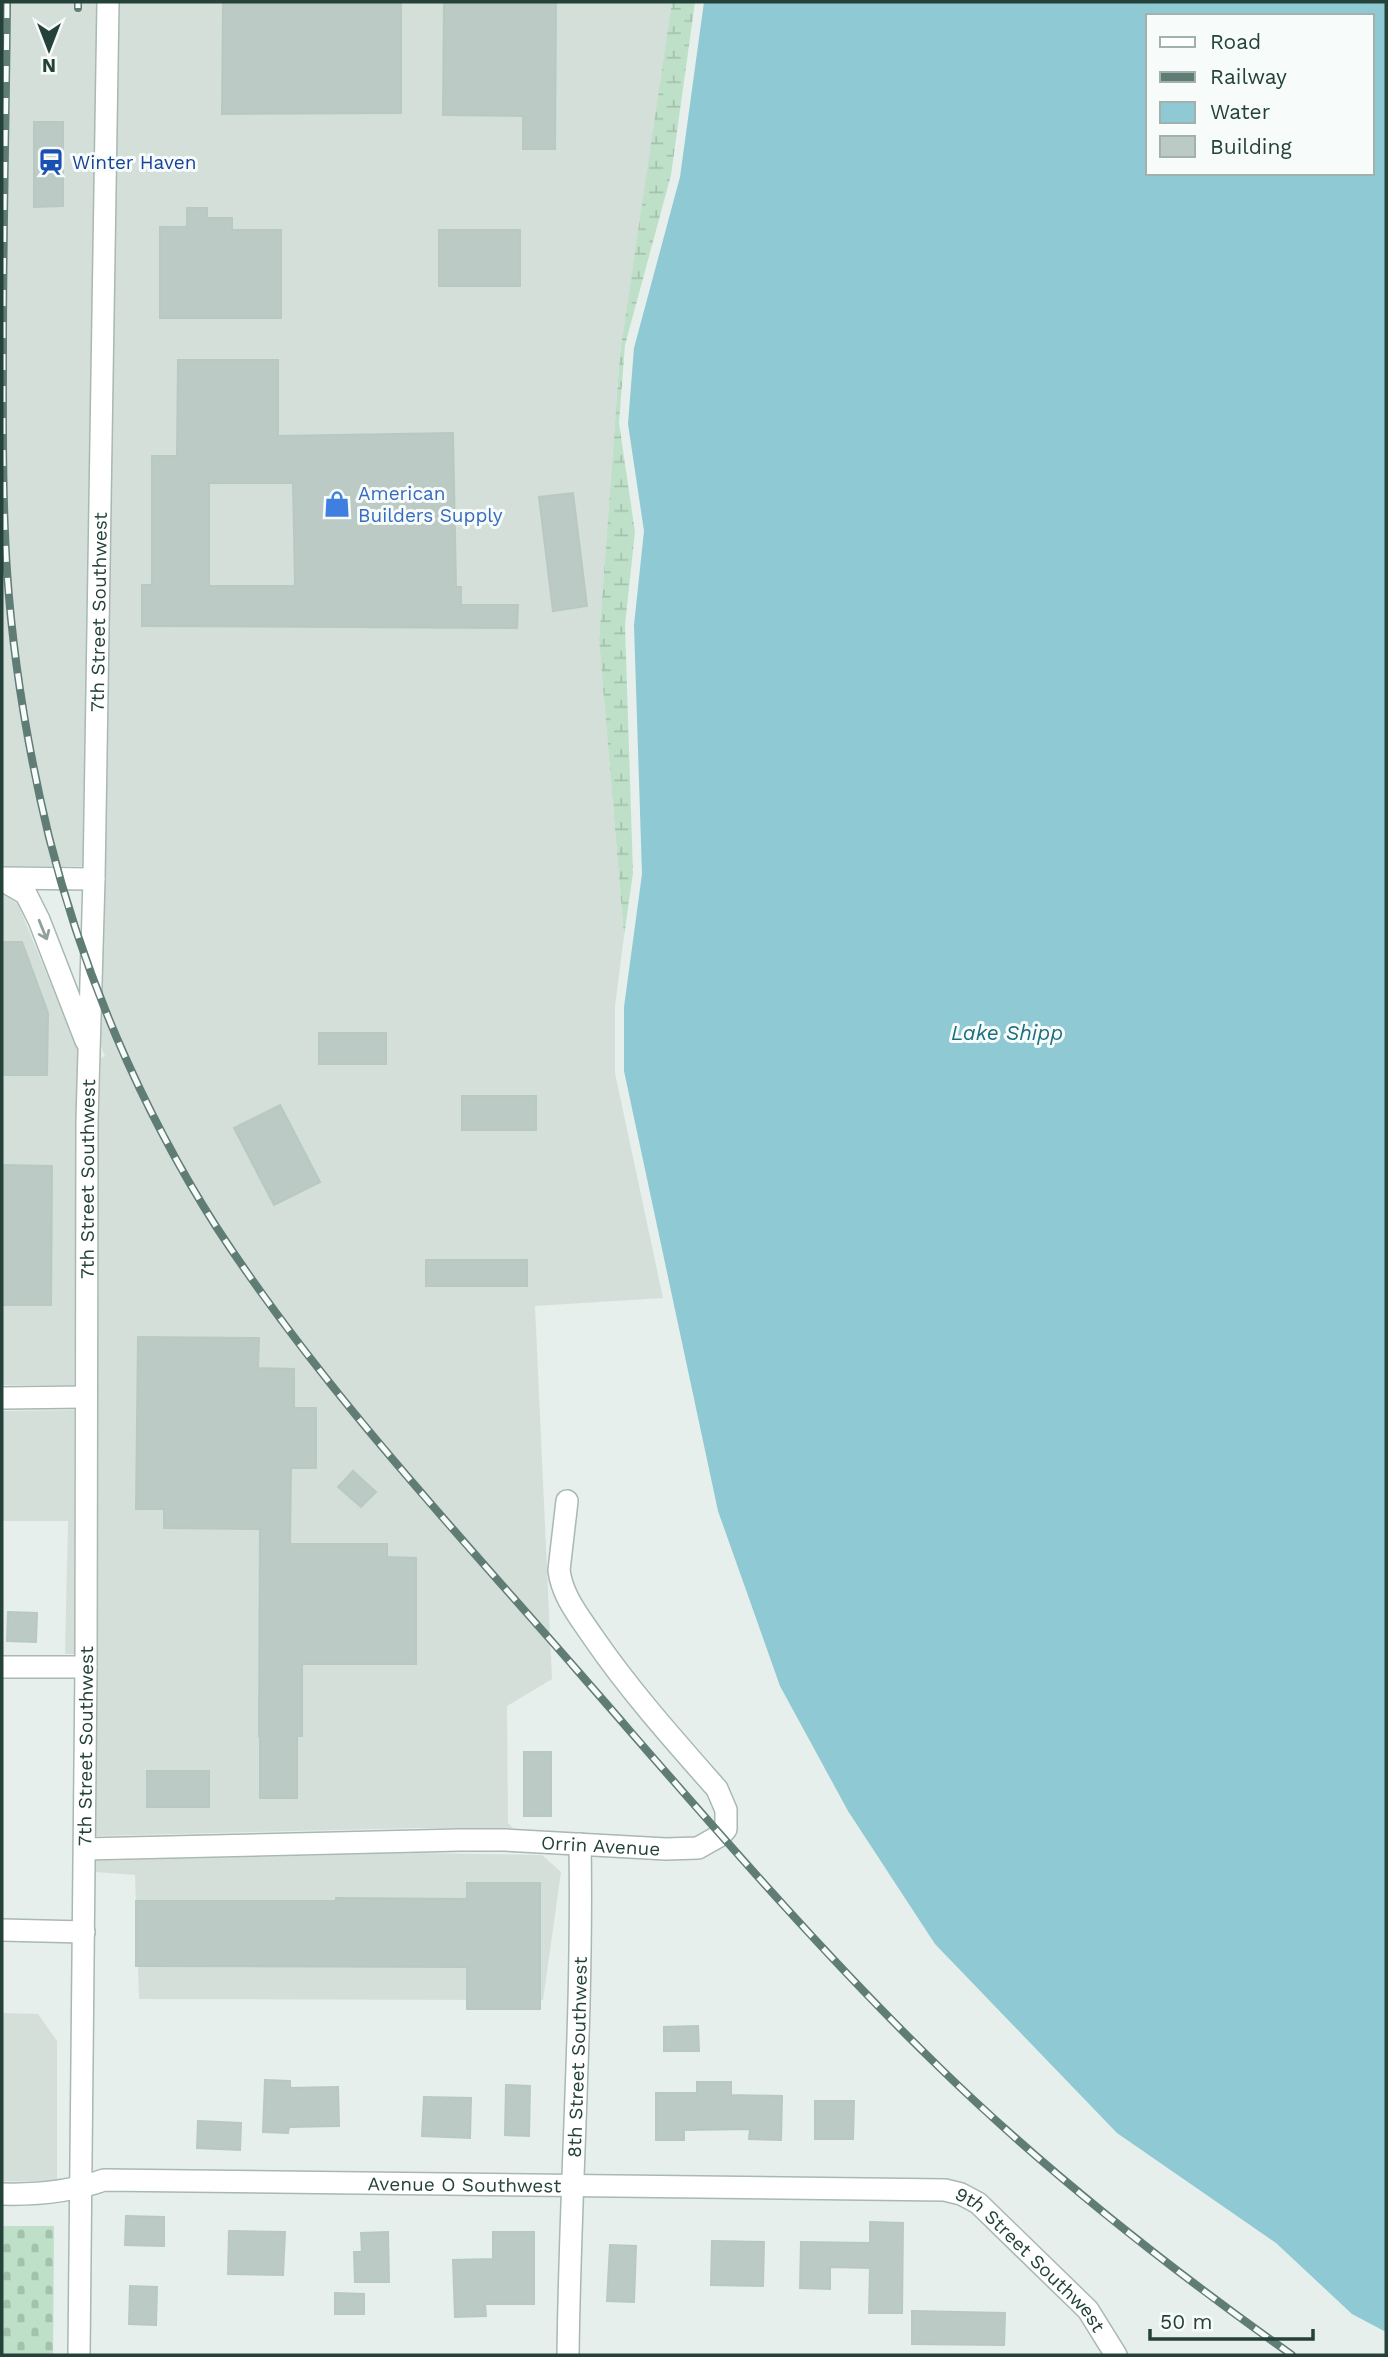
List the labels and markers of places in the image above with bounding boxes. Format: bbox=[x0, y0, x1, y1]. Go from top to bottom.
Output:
station icon: Winter Haven bbox=[36, 147, 66, 177]
place label: Winter Haven bbox=[72, 151, 197, 174]
place label: American Builders Supply bbox=[358, 482, 503, 527]
shop icon: American Builders Supply bbox=[322, 489, 352, 519]

